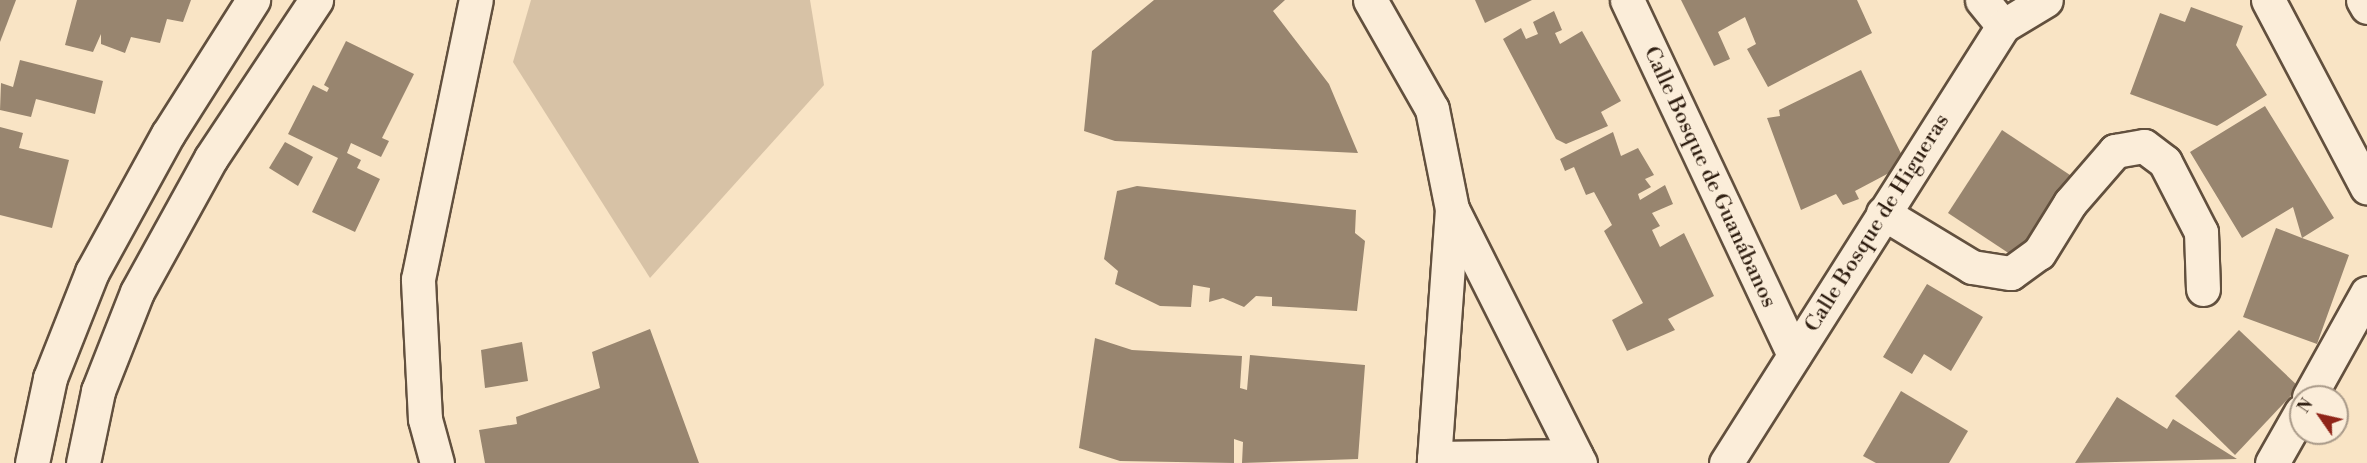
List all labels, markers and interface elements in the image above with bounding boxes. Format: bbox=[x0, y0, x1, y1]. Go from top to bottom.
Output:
street label: Calle Bosque de Guanábanos bbox=[1638, 42, 1782, 312]
street label: Calle Bosque de Higueras bbox=[1799, 109, 1955, 337]
north arrow bbox=[2289, 385, 2349, 445]
text: N bbox=[2294, 395, 2318, 417]

